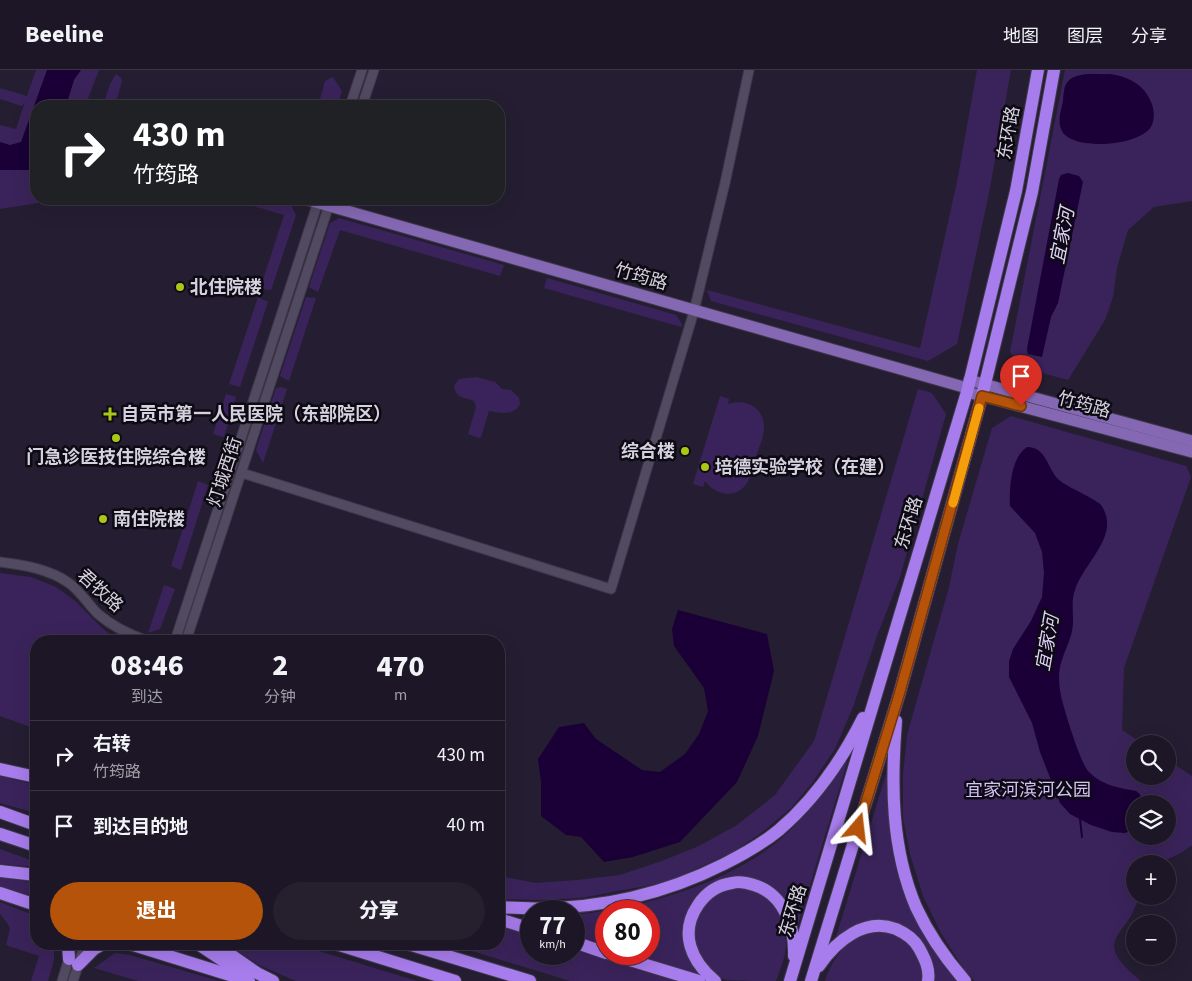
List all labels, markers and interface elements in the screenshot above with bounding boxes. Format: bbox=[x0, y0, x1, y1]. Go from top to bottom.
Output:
text: Beeline bbox=[25, 17, 104, 52]
text: 地图 bbox=[1003, 24, 1039, 49]
text: 图层 bbox=[1067, 24, 1103, 49]
text: 分享 bbox=[1131, 24, 1167, 49]
street label: 东环路 bbox=[992, 104, 1026, 162]
text: 430 m bbox=[133, 110, 225, 160]
icon: right bbox=[50, 120, 115, 185]
text: 竹筠路 bbox=[133, 159, 199, 191]
water label: 宜家河 bbox=[1044, 202, 1082, 267]
street label: 竹筠路 bbox=[612, 258, 670, 296]
place label: 北住院楼 bbox=[190, 275, 262, 300]
marker: 北住院楼 bbox=[174, 281, 186, 293]
pin bbox=[1000, 355, 1042, 406]
icon: arrive bbox=[1007, 362, 1035, 390]
street label: 竹筠路 bbox=[1055, 386, 1113, 424]
place label: 自贡市第一人民医院（东部院区） bbox=[121, 402, 391, 427]
marker: 自贡市第一人民医院（东部院区） bbox=[103, 407, 117, 421]
marker: 门急诊医技住院综合楼 bbox=[110, 432, 122, 444]
street label: 灯城西街 bbox=[202, 434, 248, 510]
place label: 综合楼 bbox=[621, 439, 675, 464]
place label: 门急诊医技住院综合楼 bbox=[26, 445, 206, 470]
marker: 综合楼 bbox=[679, 445, 691, 457]
place label: 培德实验学校（在建） bbox=[715, 455, 895, 480]
marker: 培德实验学校（在建） bbox=[699, 461, 711, 473]
street label: 东环路 bbox=[889, 494, 929, 552]
place label: 南住院楼 bbox=[113, 507, 185, 532]
marker: 南住院楼 bbox=[97, 513, 109, 525]
street label: 君牧路 bbox=[72, 564, 128, 618]
water label: 宜家河 bbox=[1030, 609, 1067, 673]
text: 08:46 bbox=[110, 644, 184, 687]
text: 2 bbox=[272, 644, 288, 687]
text: 470 bbox=[377, 645, 425, 688]
text: m bbox=[394, 684, 407, 706]
text: 到达 bbox=[131, 686, 163, 708]
text: 分钟 bbox=[264, 686, 296, 708]
text: 右转 bbox=[93, 731, 131, 758]
map controls bbox=[1126, 735, 1176, 965]
button: search bbox=[1126, 735, 1176, 785]
icon: right bbox=[50, 742, 78, 770]
text: 430 m bbox=[437, 742, 485, 769]
text: 竹筠路 bbox=[93, 761, 141, 783]
park label: 宜家河滨河公园 bbox=[965, 778, 1091, 803]
button: layers bbox=[1126, 795, 1176, 845]
position arrow bbox=[831, 801, 883, 853]
icon: arrive bbox=[50, 812, 78, 840]
text: 40 m bbox=[447, 812, 485, 839]
text: 到达目的地 bbox=[93, 814, 188, 841]
button: + bbox=[1126, 855, 1176, 905]
button: 退出 bbox=[50, 882, 263, 940]
button: 分享 bbox=[273, 882, 485, 940]
street label: 东环路 bbox=[773, 882, 813, 940]
speed limit sign: 80 bbox=[595, 900, 660, 965]
text: 77 bbox=[539, 908, 566, 944]
button: − bbox=[1126, 915, 1176, 965]
text: km/h bbox=[539, 936, 566, 953]

